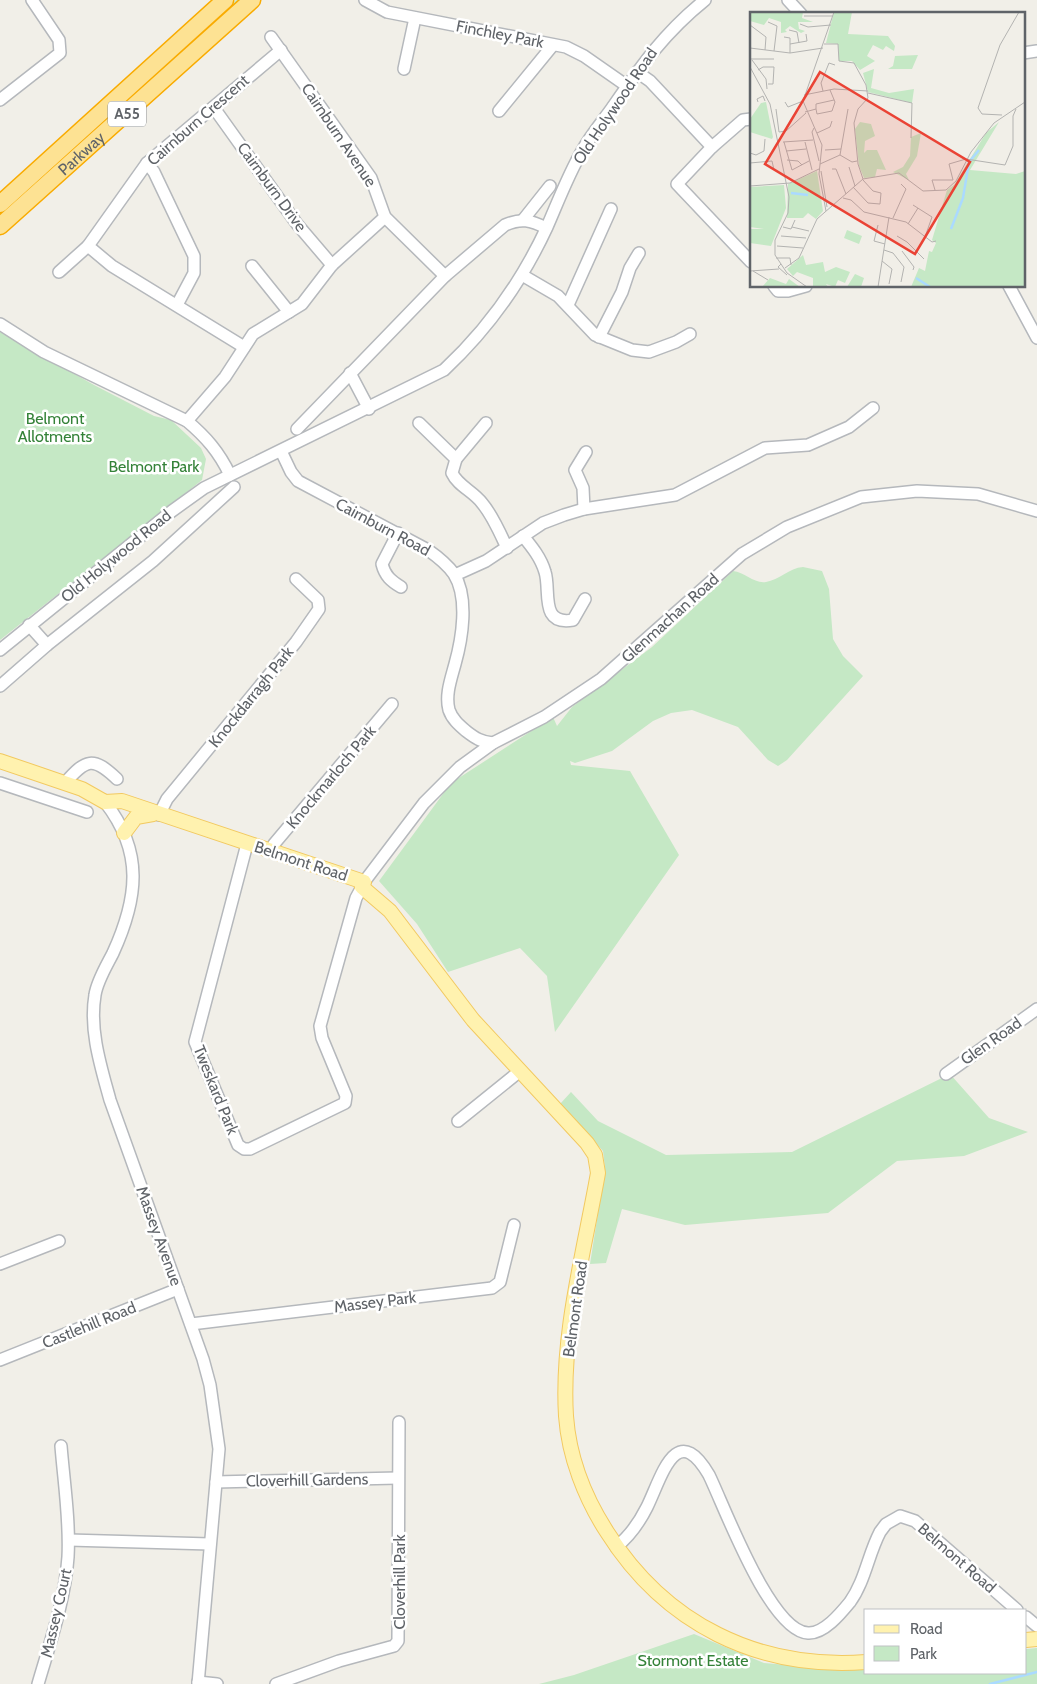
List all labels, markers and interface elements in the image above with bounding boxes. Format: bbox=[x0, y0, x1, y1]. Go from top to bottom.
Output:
inset map bbox=[750, 12, 1024, 288]
street label: Finchley Park bbox=[455, 16, 546, 52]
street label: Old Holywood Road bbox=[569, 44, 661, 168]
street label: Cairnburn Crescent bbox=[143, 70, 253, 169]
street label: Cairnburn Avenue bbox=[297, 80, 381, 190]
road number: A55 bbox=[108, 102, 146, 126]
street label: Parkway bbox=[54, 128, 108, 179]
street label: Cairnburn Drive bbox=[233, 139, 311, 235]
park label: Belmont Allotments bbox=[18, 409, 93, 446]
park label: Belmont Park bbox=[109, 457, 200, 476]
street label: Cairnburn Road bbox=[332, 494, 434, 560]
street label: Old Holywood Road bbox=[57, 506, 175, 606]
street label: Glenmachan Road bbox=[618, 569, 722, 667]
street label: Knockdarragh Park bbox=[205, 642, 298, 751]
street label: Knockmarloch Park bbox=[282, 721, 380, 832]
street label: Belmont Road bbox=[252, 837, 350, 885]
street label: Glen Road bbox=[957, 1013, 1025, 1069]
street label: Tweskard Park bbox=[189, 1043, 243, 1138]
street label: Massey Avenue bbox=[132, 1184, 186, 1288]
street label: Belmont Road bbox=[559, 1260, 591, 1358]
street label: Massey Park bbox=[333, 1287, 418, 1316]
street label: Castlehill Road bbox=[39, 1298, 139, 1352]
street label: Cloverhill Gardens bbox=[246, 1469, 369, 1491]
street label: Belmont Road bbox=[914, 1519, 1000, 1597]
street label: Cloverhill Park bbox=[390, 1534, 409, 1630]
street label: Massey Court bbox=[37, 1566, 76, 1659]
legend bbox=[864, 1609, 1027, 1674]
text: Road bbox=[910, 1620, 943, 1638]
text: Park bbox=[910, 1645, 937, 1663]
park label: Stormont Estate bbox=[638, 1651, 748, 1670]

